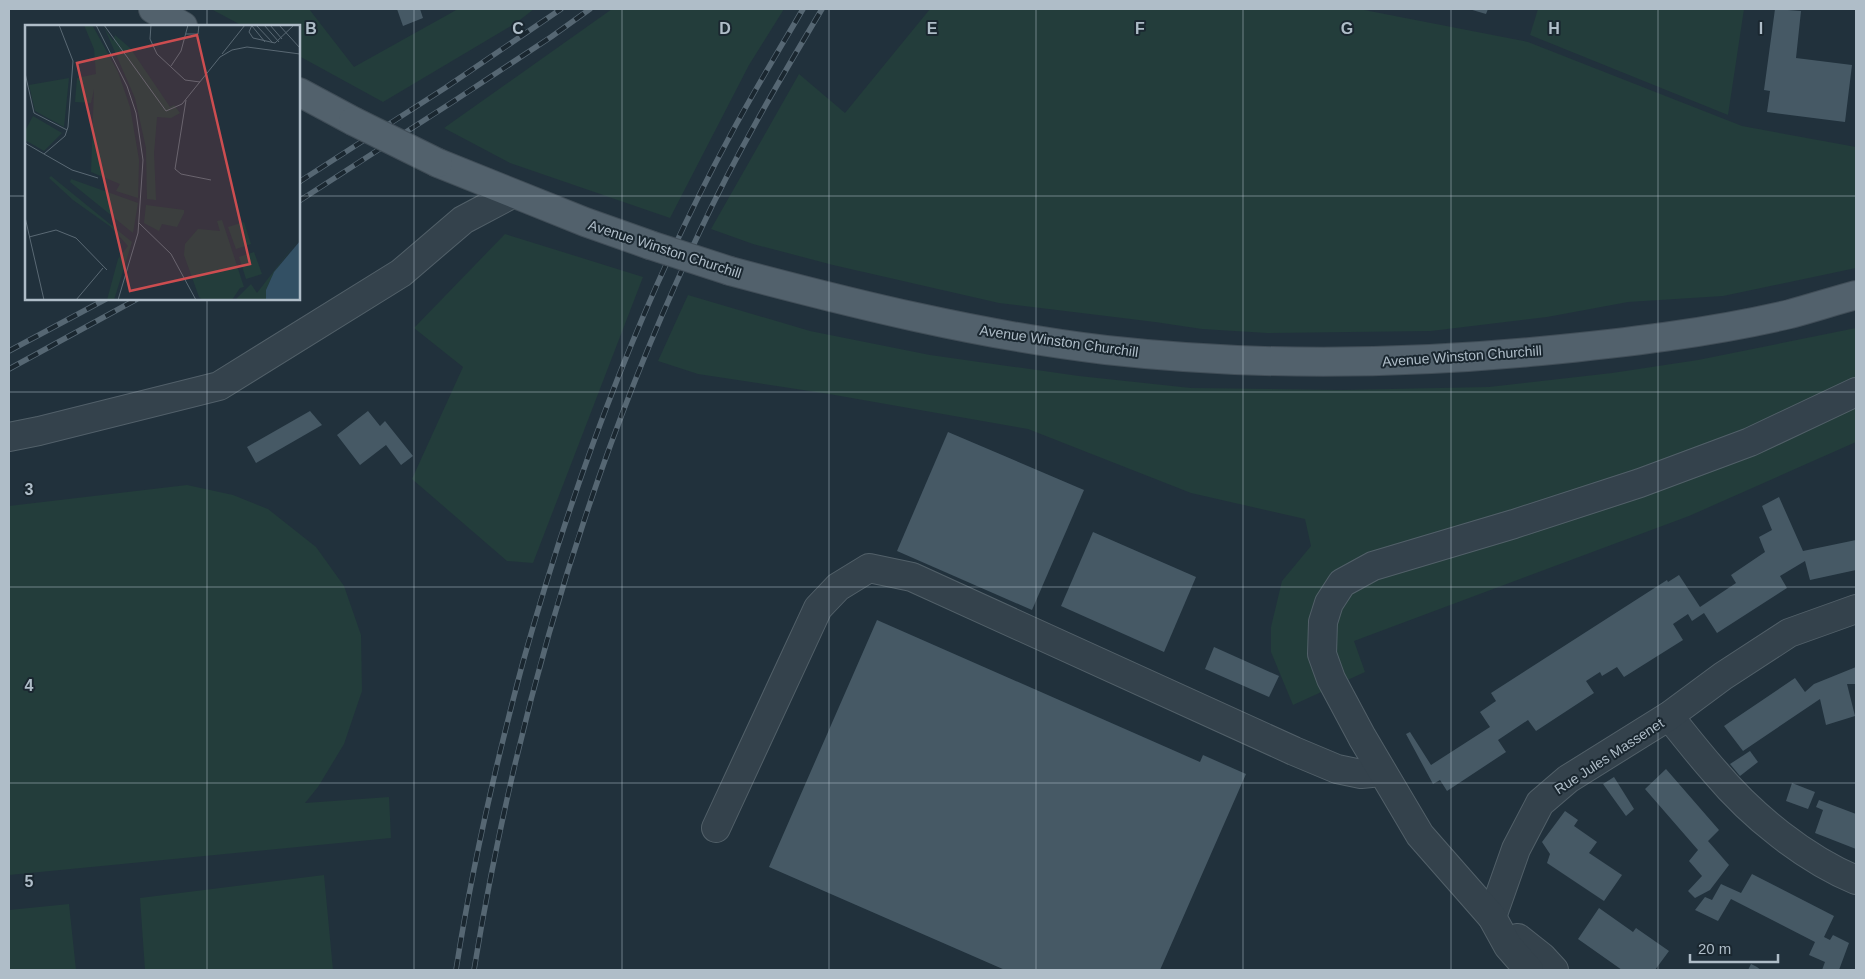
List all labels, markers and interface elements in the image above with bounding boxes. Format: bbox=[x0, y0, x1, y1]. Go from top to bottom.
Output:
text: B bbox=[305, 20, 317, 37]
text: C bbox=[512, 20, 524, 37]
text: D bbox=[719, 20, 731, 37]
text: E bbox=[927, 20, 938, 37]
text: F bbox=[1135, 20, 1145, 37]
text: G bbox=[1341, 20, 1353, 37]
text: H bbox=[1548, 20, 1560, 37]
text: I bbox=[1759, 20, 1763, 37]
inset map bbox=[25, 25, 300, 300]
street label: Avenue Winston Churchill bbox=[586, 217, 744, 281]
street label: Avenue Winston Churchill bbox=[979, 322, 1139, 360]
street label: Avenue Winston Churchill bbox=[1382, 342, 1542, 370]
text: 3 bbox=[25, 481, 34, 498]
text: 4 bbox=[25, 677, 34, 694]
street label: Rue Jules Massenet bbox=[1551, 715, 1667, 797]
text: 5 bbox=[25, 873, 34, 890]
scale bar bbox=[1690, 932, 1778, 964]
text: 20 m bbox=[1698, 940, 1731, 957]

